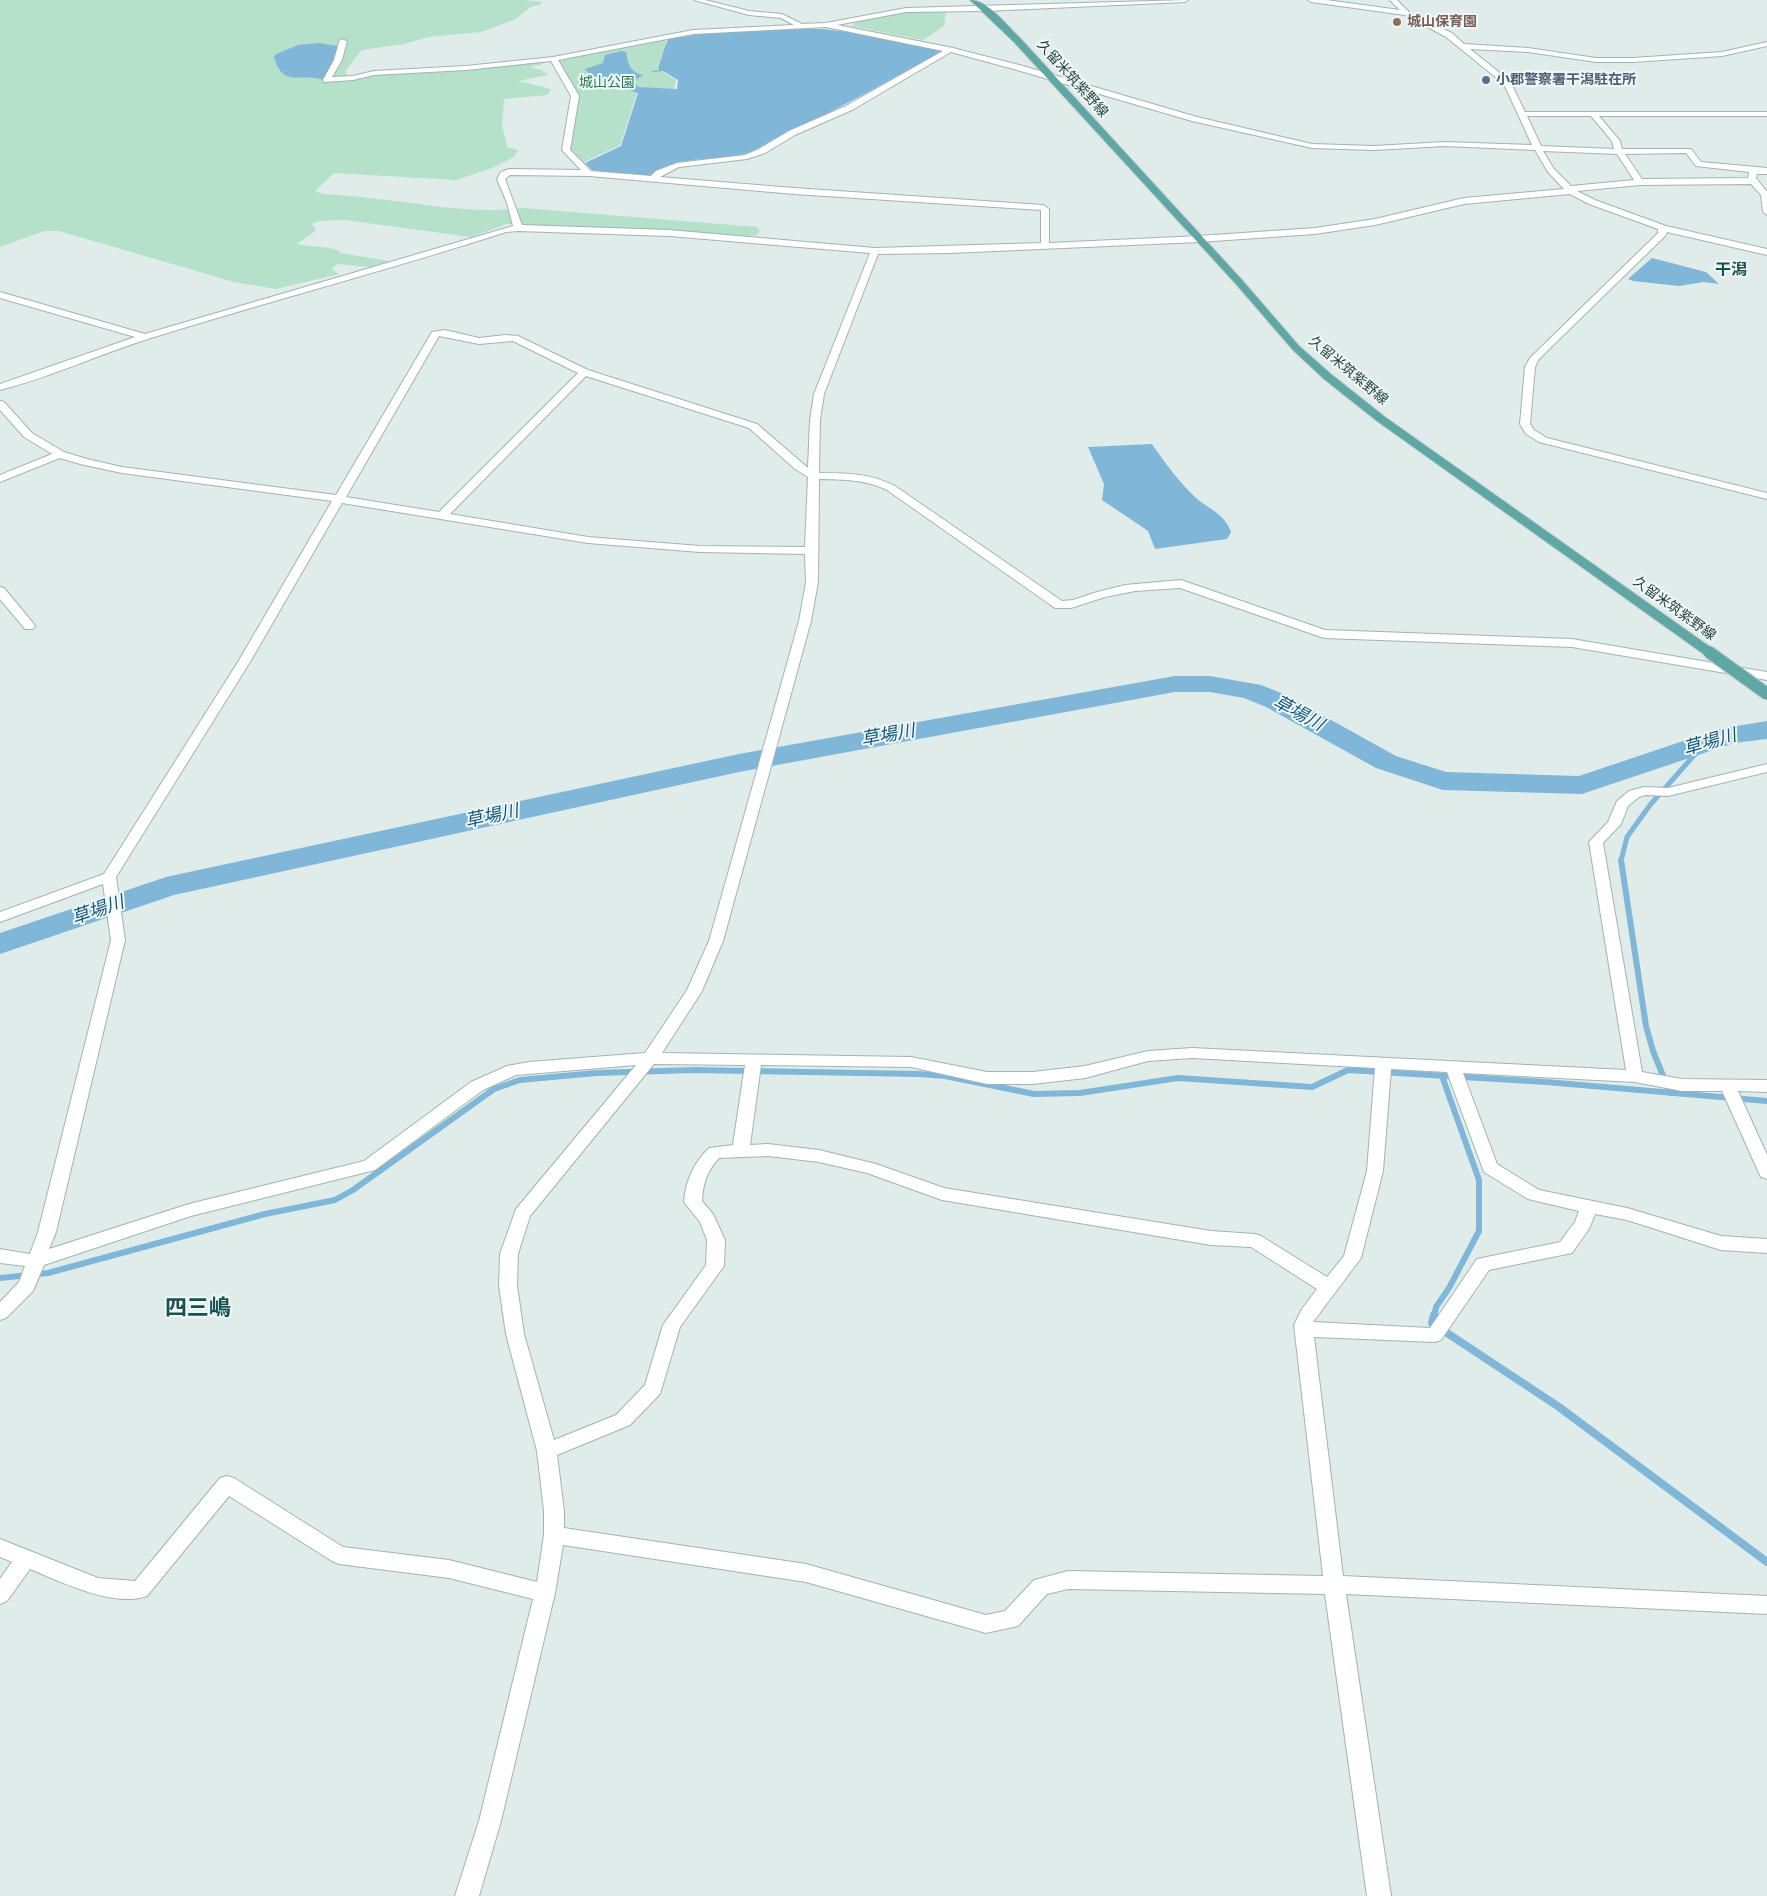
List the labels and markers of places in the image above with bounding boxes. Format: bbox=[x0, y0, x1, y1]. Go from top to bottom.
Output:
place label: 城山保育園 bbox=[1407, 14, 1477, 30]
marker: 城山保育園 bbox=[1391, 16, 1403, 28]
place label: 小郡警察署干潟駐在所 bbox=[1496, 72, 1636, 88]
marker: 小郡警察署干潟駐在所 bbox=[1480, 74, 1492, 86]

